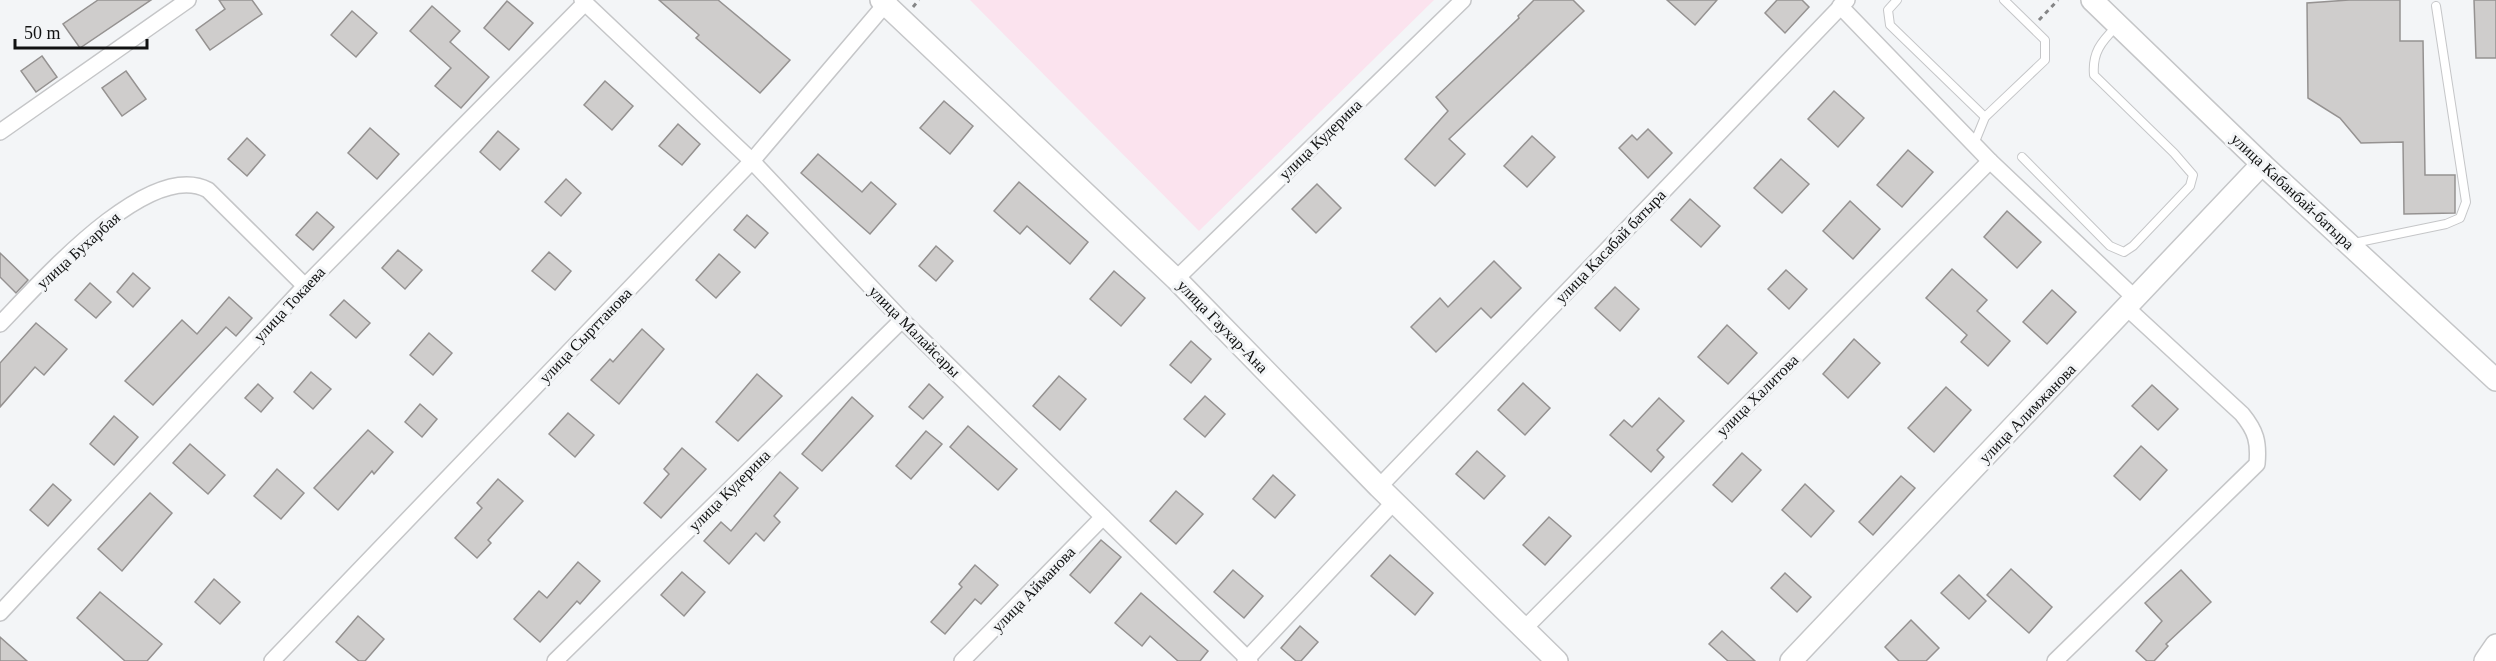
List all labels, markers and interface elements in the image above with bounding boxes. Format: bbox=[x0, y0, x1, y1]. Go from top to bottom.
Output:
scale bar bbox=[15, 12, 147, 50]
text: 50 m bbox=[24, 23, 61, 43]
street label: улица Кудерина bbox=[1276, 96, 1366, 184]
street label: улица Кабанбай-батыра bbox=[2227, 130, 2358, 253]
street label: улица Касабай батыра bbox=[1552, 186, 1670, 307]
street label: улица Бухарбая bbox=[33, 208, 124, 293]
street label: улица Токаева bbox=[250, 263, 329, 346]
street label: улица Гаухар-Ана bbox=[1173, 277, 1271, 377]
street label: улица Малайсары bbox=[865, 282, 964, 381]
street label: улица Сырттанова bbox=[536, 284, 636, 387]
street label: улица Халитова bbox=[1713, 351, 1802, 440]
street label: улица Алимжанова bbox=[1976, 360, 2080, 467]
street label: улица Кудерина bbox=[685, 446, 774, 535]
street label: улица Айманова bbox=[988, 543, 1079, 636]

